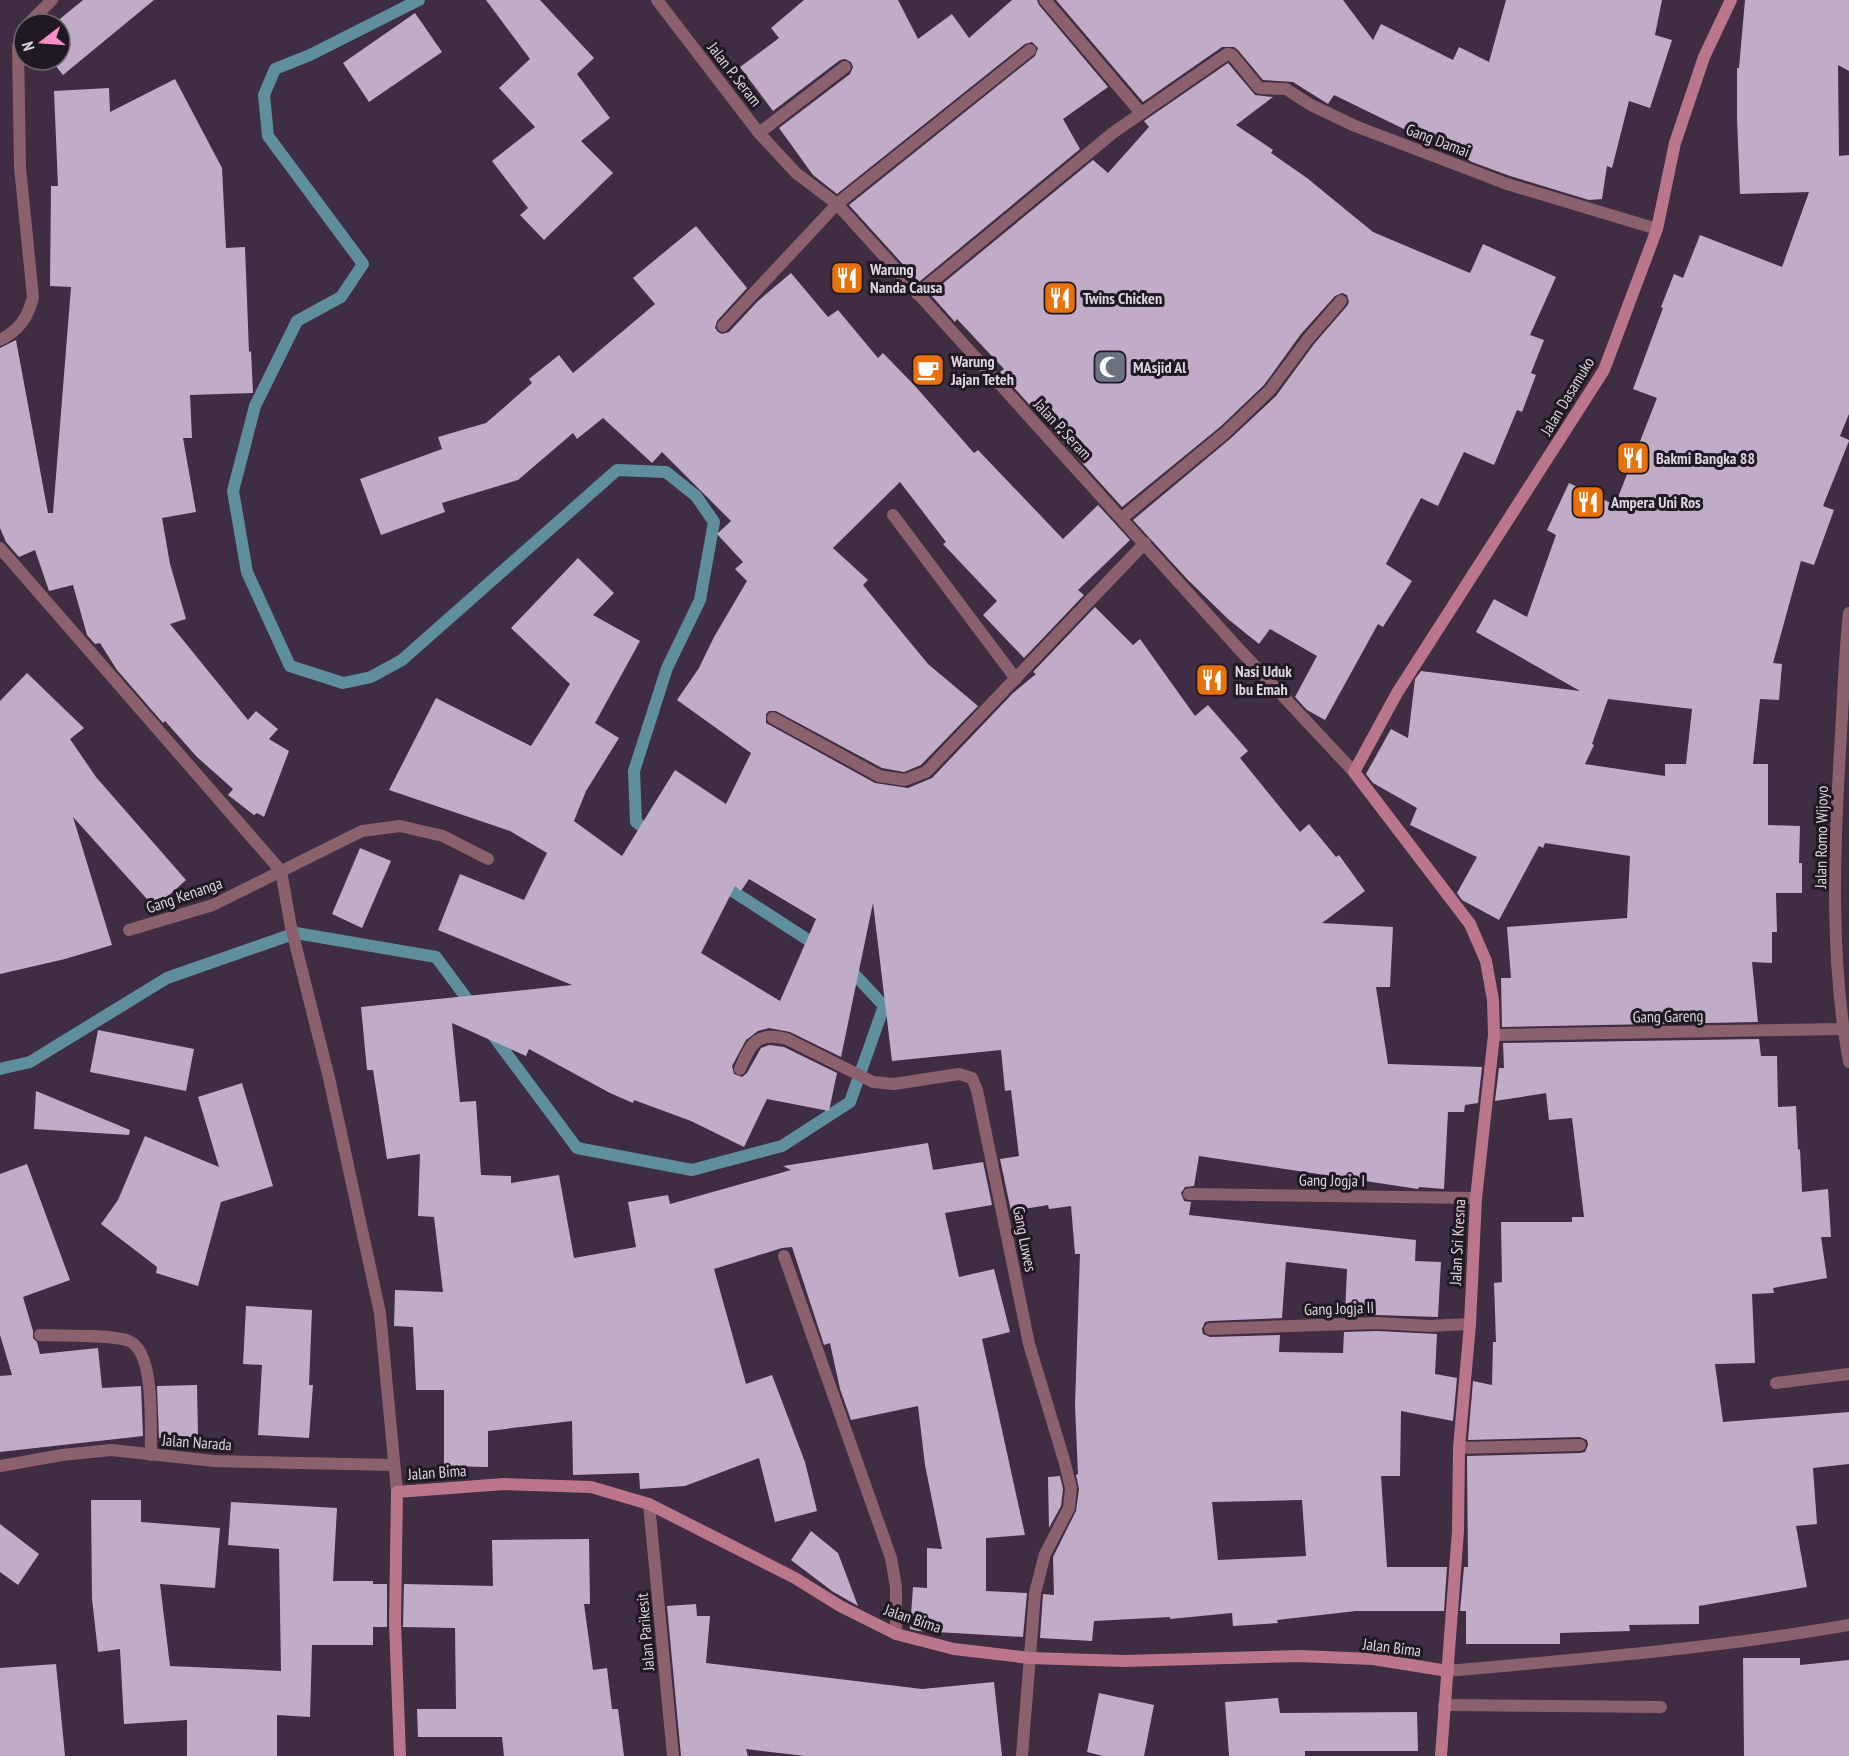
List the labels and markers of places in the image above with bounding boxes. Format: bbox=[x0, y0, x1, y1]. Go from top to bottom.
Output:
place label: Warung Nanda Causa bbox=[869, 259, 943, 297]
restaurant icon: Warung Nanda Causa bbox=[829, 260, 865, 296]
restaurant icon: Twins Chicken bbox=[1042, 280, 1078, 316]
place label: Twins Chicken bbox=[1083, 288, 1162, 308]
mosque icon: MAsjid Al bbox=[1092, 349, 1128, 385]
place label: Warung Jajan Teteh bbox=[950, 351, 1014, 389]
cafe icon: Warung Jajan Teteh bbox=[910, 352, 946, 388]
place label: MAsjid Al bbox=[1133, 357, 1186, 377]
restaurant icon: Bakmi Bangka 88 bbox=[1615, 440, 1651, 476]
place label: Bakmi Bangka 88 bbox=[1656, 448, 1755, 468]
restaurant icon: Ampera Uni Ros bbox=[1570, 484, 1606, 520]
place label: Ampera Uni Ros bbox=[1610, 492, 1701, 512]
place label: Nasi Uduk Ibu Emah bbox=[1235, 661, 1292, 699]
restaurant icon: Nasi Uduk Ibu Emah bbox=[1194, 662, 1230, 698]

